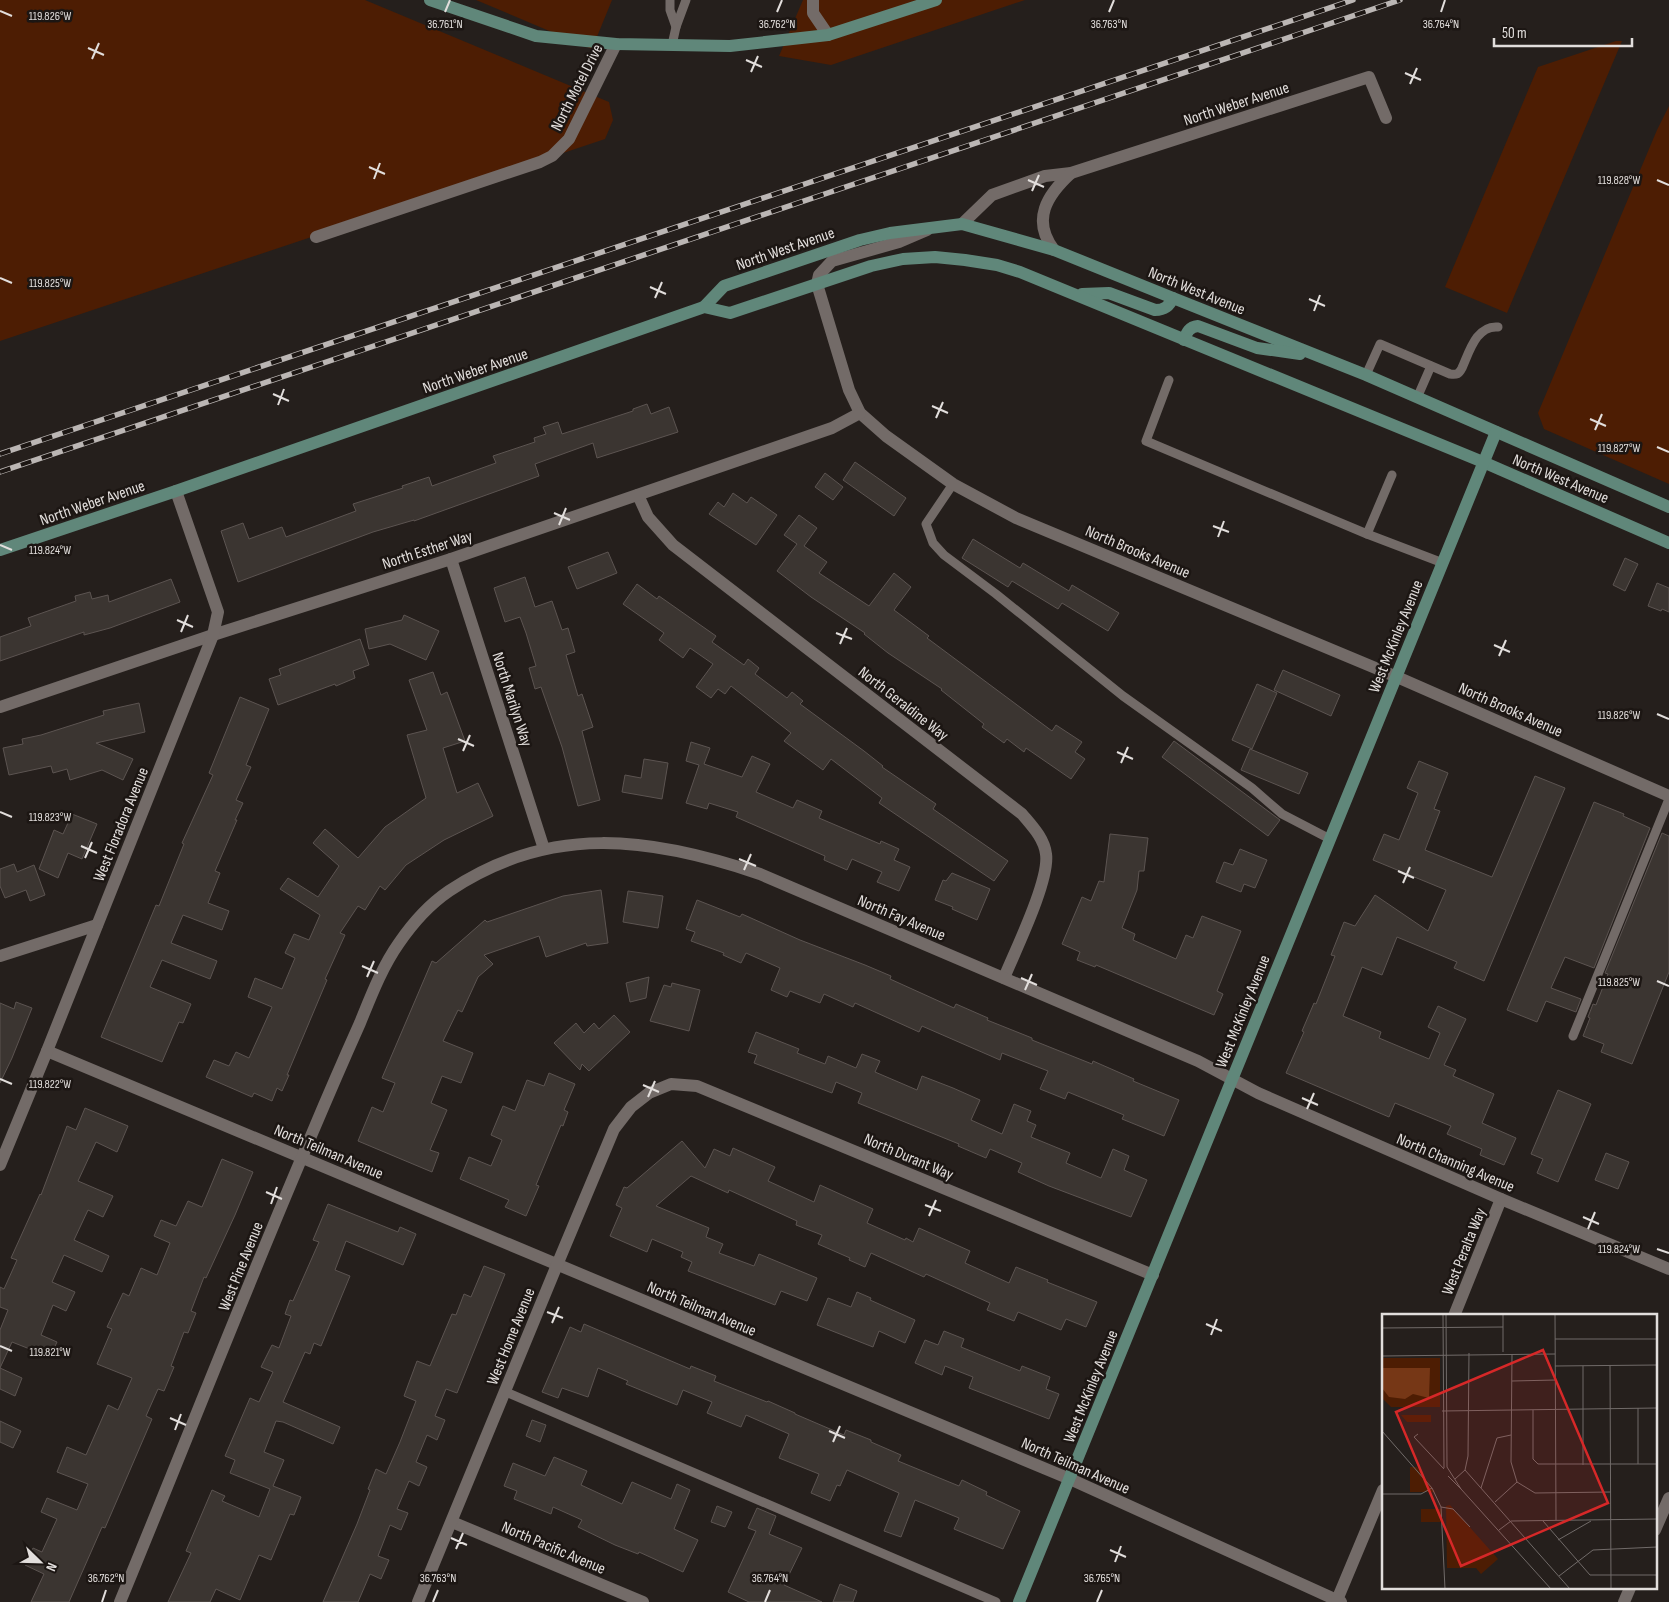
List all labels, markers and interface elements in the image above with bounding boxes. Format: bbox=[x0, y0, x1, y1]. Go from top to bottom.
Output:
text: 119.826°W bbox=[29, 9, 72, 24]
scale bar bbox=[1494, 15, 1632, 47]
text: 36.761°N bbox=[427, 17, 463, 32]
text: 36.762°N bbox=[759, 17, 795, 32]
text: 36.763°N bbox=[1091, 17, 1127, 32]
text: 36.764°N bbox=[1423, 17, 1459, 32]
text: 50 m bbox=[1502, 24, 1527, 43]
street label: North Motel Drive bbox=[547, 41, 607, 134]
street label: North Weber Avenue bbox=[1181, 78, 1292, 130]
text: 119.828°W bbox=[1598, 173, 1640, 188]
street label: North West Avenue bbox=[734, 224, 837, 275]
street label: North West Avenue bbox=[1145, 263, 1248, 319]
text: 119.825°W bbox=[29, 276, 71, 291]
street label: North Weber Avenue bbox=[421, 345, 530, 398]
text: 119.827°W bbox=[1598, 441, 1641, 456]
street label: North West Avenue bbox=[1509, 451, 1611, 508]
street label: North Weber Avenue bbox=[38, 477, 147, 530]
street label: North Brooks Avenue bbox=[1082, 522, 1193, 583]
street label: North Esther Way bbox=[380, 527, 475, 574]
text: 119.824°W bbox=[29, 543, 71, 558]
street label: West McKinley Avenue bbox=[1365, 577, 1428, 696]
street label: North Marilyn Way bbox=[487, 650, 536, 749]
street label: North Geraldine Way bbox=[854, 663, 952, 745]
street label: North Brooks Avenue bbox=[1455, 679, 1565, 742]
text: 119.826°W bbox=[1598, 708, 1641, 723]
street label: West Floradora Avenue bbox=[90, 765, 153, 884]
text: 119.823°W bbox=[29, 810, 71, 825]
street label: North Fay Avenue bbox=[855, 891, 948, 945]
street label: West McKinley Avenue bbox=[1212, 952, 1275, 1071]
text: 119.825°W bbox=[1598, 975, 1640, 990]
text: 119.822°W bbox=[29, 1077, 71, 1092]
street label: North Teilman Avenue bbox=[271, 1121, 386, 1184]
street label: North Durant Way bbox=[861, 1130, 956, 1185]
street label: North Channing Avenue bbox=[1394, 1130, 1517, 1197]
street label: West Peralta Way bbox=[1438, 1205, 1490, 1298]
street label: West Pine Avenue bbox=[215, 1219, 268, 1314]
text: 119.824°W bbox=[1598, 1242, 1640, 1257]
street label: North Teilman Avenue bbox=[644, 1278, 759, 1341]
street label: West Home Avenue bbox=[483, 1285, 539, 1388]
inset map bbox=[1382, 1314, 1656, 1590]
street label: West McKinley Avenue bbox=[1060, 1327, 1123, 1446]
text: 119.821°W bbox=[29, 1345, 71, 1360]
street label: North Teilman Avenue bbox=[1018, 1434, 1133, 1499]
street label: North Pacific Avenue bbox=[499, 1518, 608, 1579]
north arrow bbox=[15, 1537, 65, 1587]
text: N bbox=[42, 1560, 61, 1574]
text: 36.762°N bbox=[88, 1571, 124, 1586]
text: 36.763°N bbox=[420, 1571, 456, 1586]
text: 36.764°N bbox=[752, 1571, 788, 1586]
text: 36.765°N bbox=[1084, 1571, 1120, 1586]

